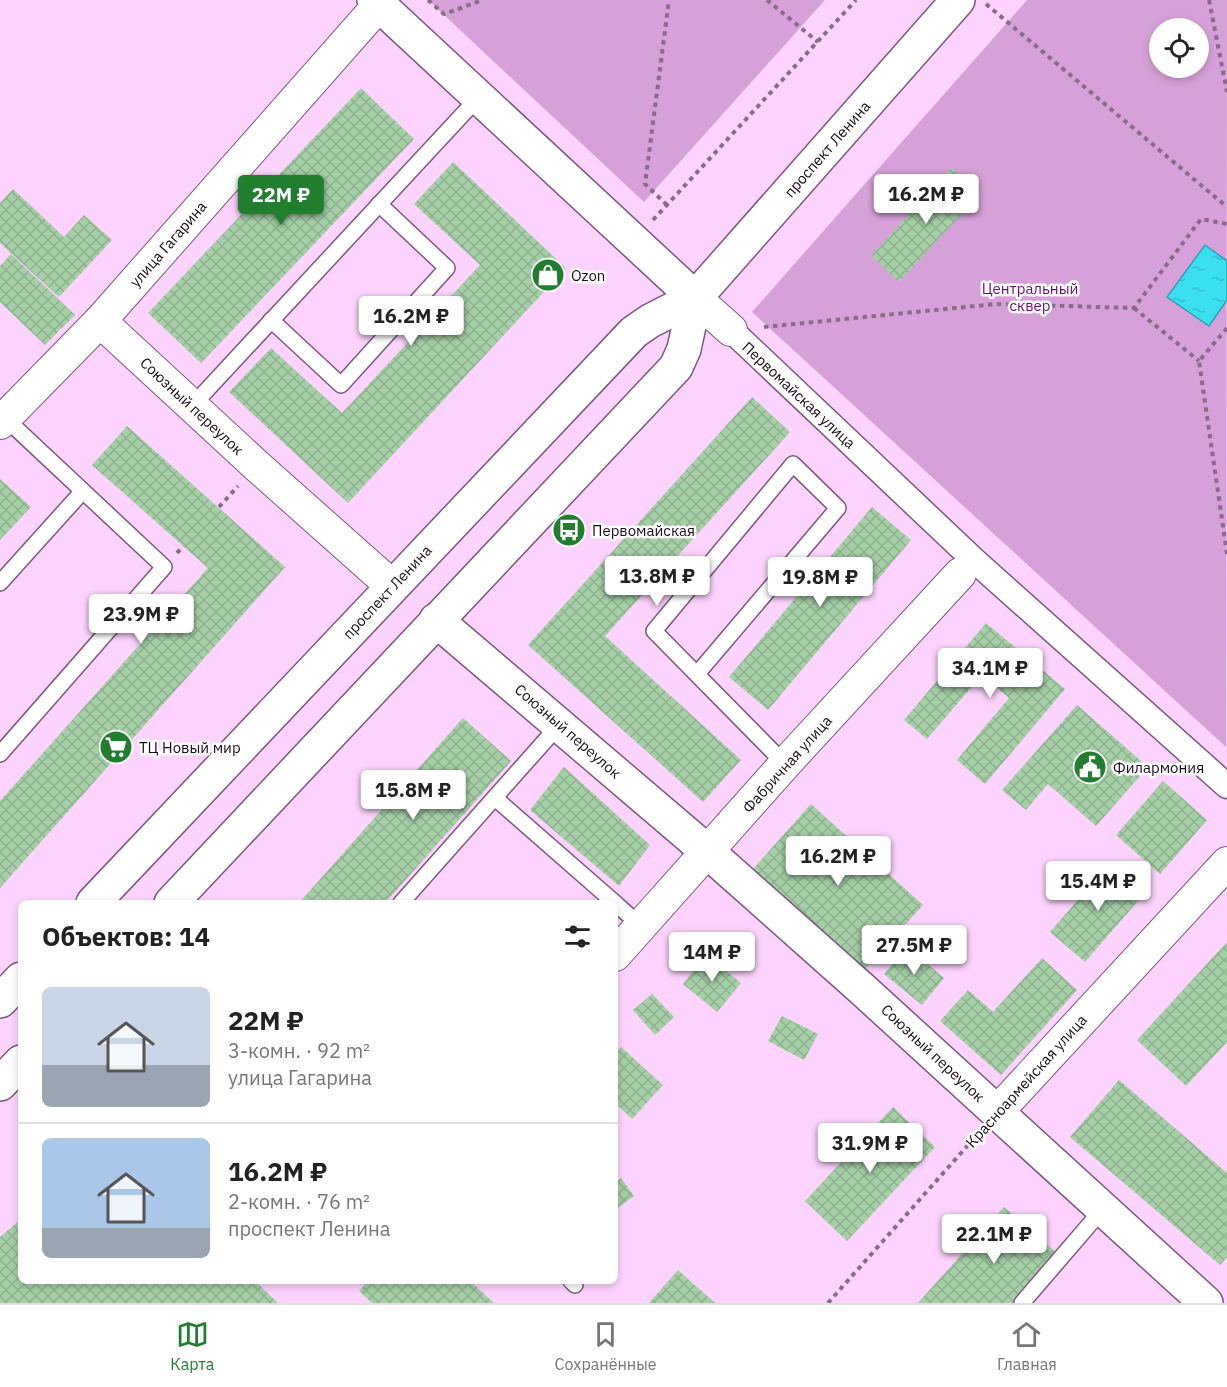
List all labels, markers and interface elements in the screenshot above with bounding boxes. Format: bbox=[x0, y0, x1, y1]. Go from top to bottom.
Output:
map controls bbox=[1149, 18, 1209, 78]
button: locate bbox=[1149, 18, 1209, 78]
street label: проспект Ленина bbox=[780, 97, 874, 201]
pin: 16.2M ₽ bbox=[871, 174, 981, 225]
pin: 22M ₽ bbox=[239, 175, 323, 226]
text: 16.2M ₽ bbox=[888, 180, 964, 207]
text: 22M ₽ bbox=[252, 181, 310, 208]
street label: улица Гагарина bbox=[125, 197, 211, 291]
shop icon: Ozon bbox=[530, 257, 566, 293]
place label: Ozon bbox=[571, 266, 605, 285]
park label: Центральный сквер bbox=[982, 279, 1078, 315]
pin: 16.2M ₽ bbox=[356, 296, 466, 347]
text: 16.2M ₽ bbox=[373, 302, 449, 329]
street label: Первомайская улица bbox=[738, 338, 860, 452]
street label: Союзный переулок bbox=[136, 353, 248, 459]
bus stop icon: Первомайская bbox=[551, 512, 587, 548]
place label: Первомайская bbox=[592, 521, 695, 540]
street label: проспект Ленина bbox=[338, 541, 436, 643]
pin: 13.8M ₽ bbox=[602, 556, 712, 607]
pin: 19.8M ₽ bbox=[765, 557, 875, 608]
text: 13.8M ₽ bbox=[619, 562, 695, 589]
text: 19.8M ₽ bbox=[782, 563, 858, 590]
pin: 23.9M ₽ bbox=[86, 594, 196, 645]
text: 23.9M ₽ bbox=[103, 600, 179, 627]
pin: 34.1M ₽ bbox=[935, 648, 1045, 699]
text: 34.1M ₽ bbox=[952, 654, 1028, 681]
street label: Союзный переулок bbox=[511, 680, 625, 782]
street label: Фабричная улица bbox=[738, 711, 836, 817]
supermarket icon: ТЦ Новый мир bbox=[98, 729, 134, 765]
place label: ТЦ Новый мир bbox=[139, 738, 241, 757]
public building icon: Филармония bbox=[1072, 749, 1108, 785]
place label: Филармония bbox=[1113, 758, 1204, 777]
pin: 15.8M ₽ bbox=[358, 770, 468, 821]
text: 15.8M ₽ bbox=[375, 776, 451, 803]
pin: 16.2M ₽ bbox=[783, 836, 893, 887]
text: 16.2M ₽ bbox=[800, 842, 876, 869]
pin: 15.4M ₽ bbox=[1043, 861, 1153, 912]
text: 15.4M ₽ bbox=[1060, 867, 1136, 894]
text: Объектов: 14 bbox=[42, 919, 210, 953]
icon: filters bbox=[561, 920, 594, 953]
pin: 27.5M ₽ bbox=[859, 925, 969, 976]
text: 27.5M ₽ bbox=[876, 931, 952, 958]
pin: 14M ₽ bbox=[670, 932, 754, 983]
text: 14M ₽ bbox=[683, 938, 741, 965]
street label: Союзный переулок bbox=[877, 1000, 989, 1106]
text: 22M ₽ bbox=[228, 1003, 304, 1037]
icon: home bbox=[90, 1011, 162, 1083]
street label: Красноармейская улица bbox=[961, 1011, 1091, 1151]
text: 3-комн. · 92 m² bbox=[228, 1037, 370, 1064]
text: улица Гагарина bbox=[228, 1064, 372, 1091]
pin: 31.9M ₽ bbox=[815, 1123, 925, 1174]
text: 31.9M ₽ bbox=[832, 1129, 908, 1156]
text: 16.2M ₽ bbox=[228, 1154, 327, 1188]
icon: home bbox=[90, 1162, 162, 1234]
text: 2-комн. · 76 m² bbox=[228, 1188, 370, 1215]
pin: 22.1M ₽ bbox=[939, 1214, 1049, 1265]
text: проспект Ленина bbox=[228, 1215, 391, 1242]
text: 22.1M ₽ bbox=[956, 1220, 1032, 1247]
tab: Карта bbox=[170, 1318, 214, 1374]
tab: Сохранённые bbox=[555, 1318, 657, 1374]
tab: Главная bbox=[997, 1318, 1057, 1374]

